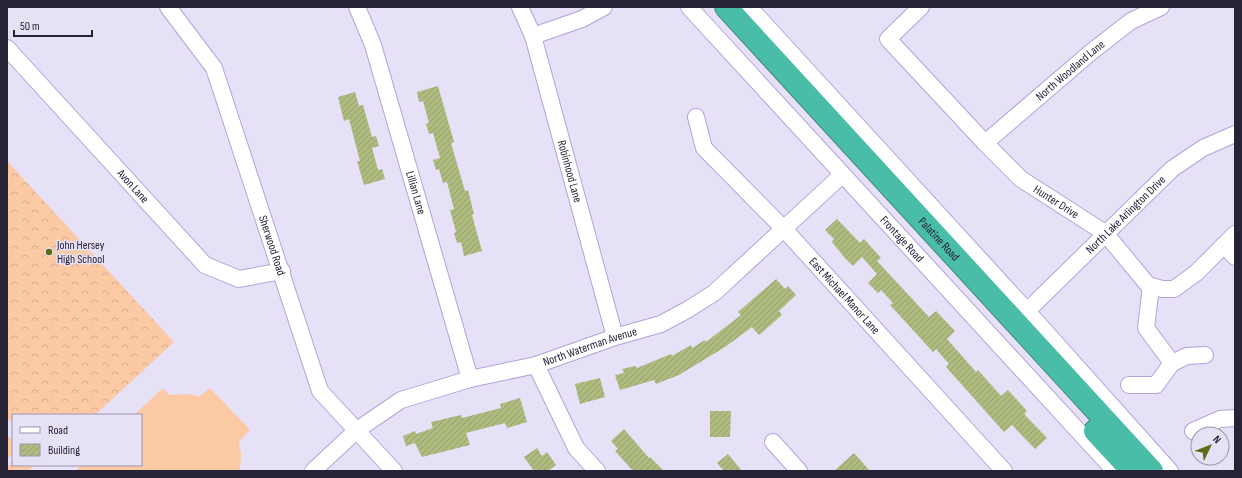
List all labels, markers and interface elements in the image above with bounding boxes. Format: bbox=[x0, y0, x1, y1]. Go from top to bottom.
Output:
scale bar bbox=[14, 12, 92, 38]
text: 50 m bbox=[20, 19, 40, 34]
street label: North Woodland Lane bbox=[1033, 37, 1108, 104]
street label: Robinhood Lane bbox=[554, 139, 586, 204]
street label: Avon Lane bbox=[113, 165, 152, 206]
street label: Lillian Lane bbox=[402, 169, 429, 216]
street label: North Lake Arlington Drive bbox=[1083, 172, 1169, 257]
street label: Hunter Drive bbox=[1031, 182, 1082, 222]
street label: Sherwood Road bbox=[255, 213, 289, 277]
street label: Frontage Road bbox=[877, 213, 927, 265]
street label: Palatine Road bbox=[915, 214, 963, 264]
place label: John Hersey High School bbox=[56, 238, 105, 267]
marker: John Hersey High School bbox=[44, 247, 54, 257]
street label: East Michael Manor Lane bbox=[806, 254, 883, 337]
street label: North Waterman Avenue bbox=[541, 324, 639, 369]
legend bbox=[12, 414, 142, 466]
text: Road bbox=[48, 423, 68, 438]
north arrow bbox=[1190, 426, 1230, 466]
text: N bbox=[1210, 433, 1224, 446]
text: Building bbox=[48, 443, 80, 458]

